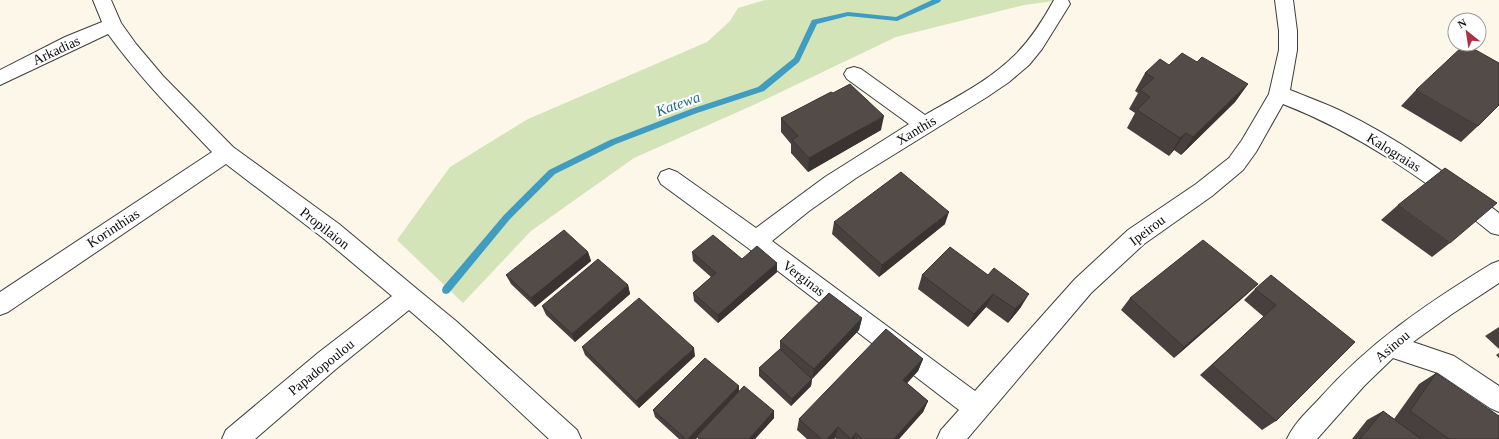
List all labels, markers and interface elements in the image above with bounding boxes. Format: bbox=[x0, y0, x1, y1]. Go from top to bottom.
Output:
north arrow bbox=[1447, 12, 1487, 52]
text: N bbox=[1456, 16, 1468, 31]
street label: Arkadias bbox=[30, 33, 82, 68]
water label: Katewa bbox=[653, 89, 702, 120]
street label: Xanthis bbox=[894, 113, 939, 148]
street label: Kalograias bbox=[1364, 130, 1423, 175]
street label: Propilaion bbox=[297, 205, 352, 252]
street label: Korinthias bbox=[84, 206, 142, 251]
street label: Ipeirou bbox=[1127, 212, 1168, 249]
street label: Verginas bbox=[780, 258, 828, 299]
street label: Asinou bbox=[1372, 328, 1413, 365]
street label: Papadopoulou bbox=[285, 336, 357, 398]

